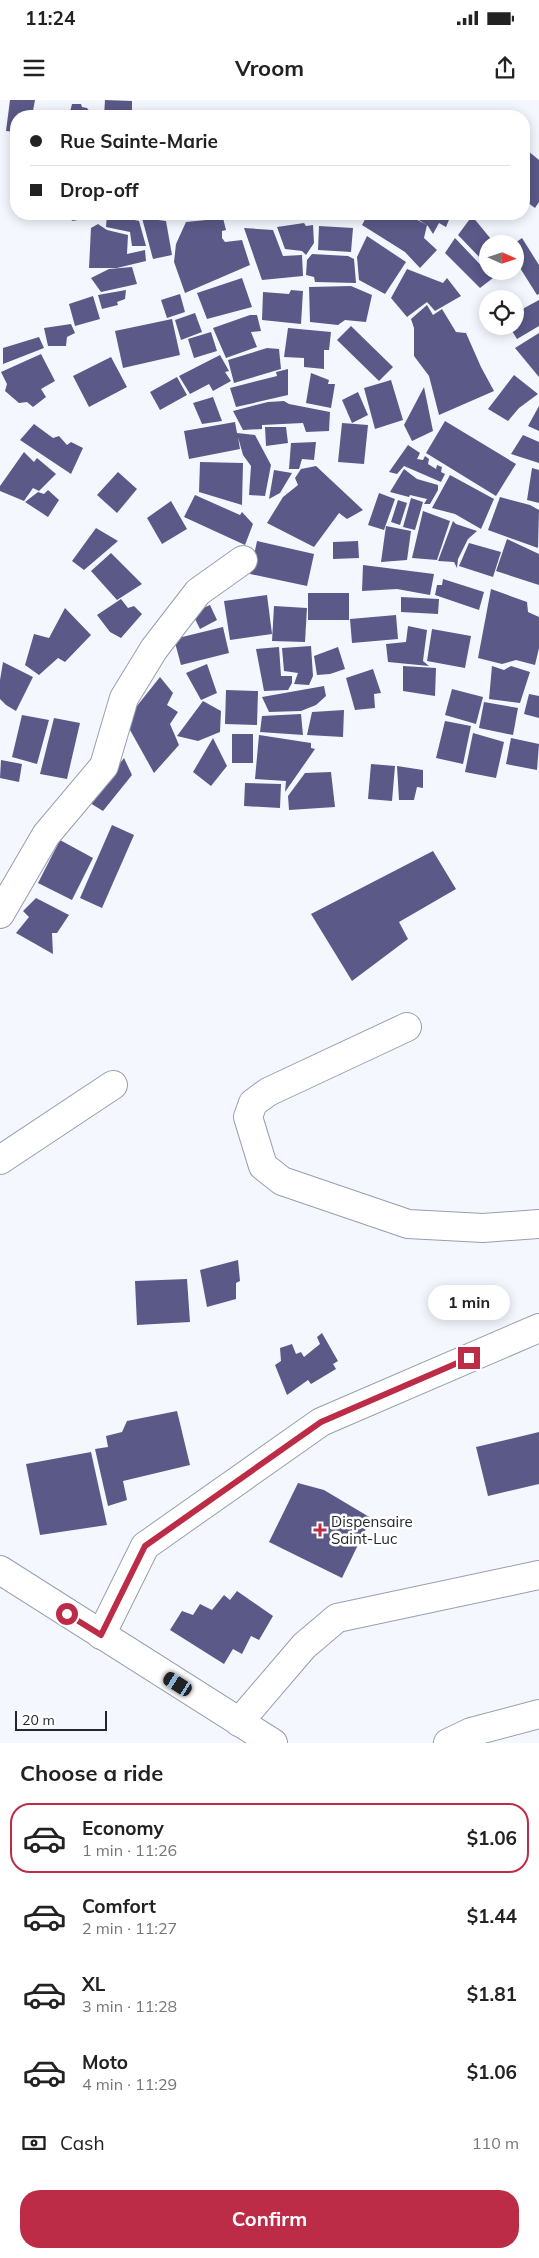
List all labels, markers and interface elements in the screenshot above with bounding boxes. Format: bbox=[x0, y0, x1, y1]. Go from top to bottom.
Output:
text: 11:24 bbox=[25, 6, 75, 30]
icon: menu bbox=[20, 54, 48, 82]
text: Vroom bbox=[235, 54, 304, 82]
icon: share bbox=[491, 54, 519, 82]
text: Rue Sainte-Marie bbox=[60, 129, 218, 153]
text: Drop-off bbox=[60, 178, 138, 202]
north arrow bbox=[479, 235, 524, 280]
map controls bbox=[479, 235, 524, 335]
button: locate bbox=[479, 290, 524, 335]
callout: 1 min bbox=[428, 1286, 510, 1320]
text: 1 min bbox=[448, 1292, 490, 1312]
route end bbox=[458, 1347, 480, 1369]
place label: Dispensaire Saint-Luc bbox=[331, 1512, 413, 1548]
marker: Dispensaire Saint-Luc bbox=[313, 1523, 327, 1537]
route start bbox=[56, 1603, 78, 1625]
car bbox=[161, 1670, 194, 1698]
scale bar bbox=[15, 1708, 108, 1731]
text: 20 m bbox=[22, 1711, 55, 1729]
text: Choose a ride bbox=[20, 1759, 163, 1787]
icon: car bbox=[22, 1816, 67, 1861]
text: Economy bbox=[82, 1816, 164, 1840]
text: $1.06 bbox=[467, 1826, 517, 1850]
text: 1 min · 11:26 bbox=[82, 1840, 177, 1860]
icon: car bbox=[22, 1894, 67, 1939]
text: Comfort bbox=[82, 1894, 156, 1918]
text: $1.44 bbox=[467, 1904, 517, 1928]
text: 2 min · 11:27 bbox=[82, 1918, 177, 1938]
icon: car bbox=[22, 1972, 67, 2017]
text: XL bbox=[82, 1972, 105, 1996]
text: $1.81 bbox=[467, 1982, 517, 2006]
text: 3 min · 11:28 bbox=[82, 1996, 177, 2016]
icon: car bbox=[22, 2050, 67, 2095]
text: Moto bbox=[82, 2050, 128, 2074]
text: $1.06 bbox=[467, 2060, 517, 2084]
text: 4 min · 11:29 bbox=[82, 2074, 177, 2094]
icon: cash bbox=[20, 2129, 48, 2157]
text: Cash bbox=[60, 2131, 105, 2155]
text: 110 m bbox=[472, 2133, 519, 2153]
button: Confirm bbox=[20, 2190, 519, 2248]

